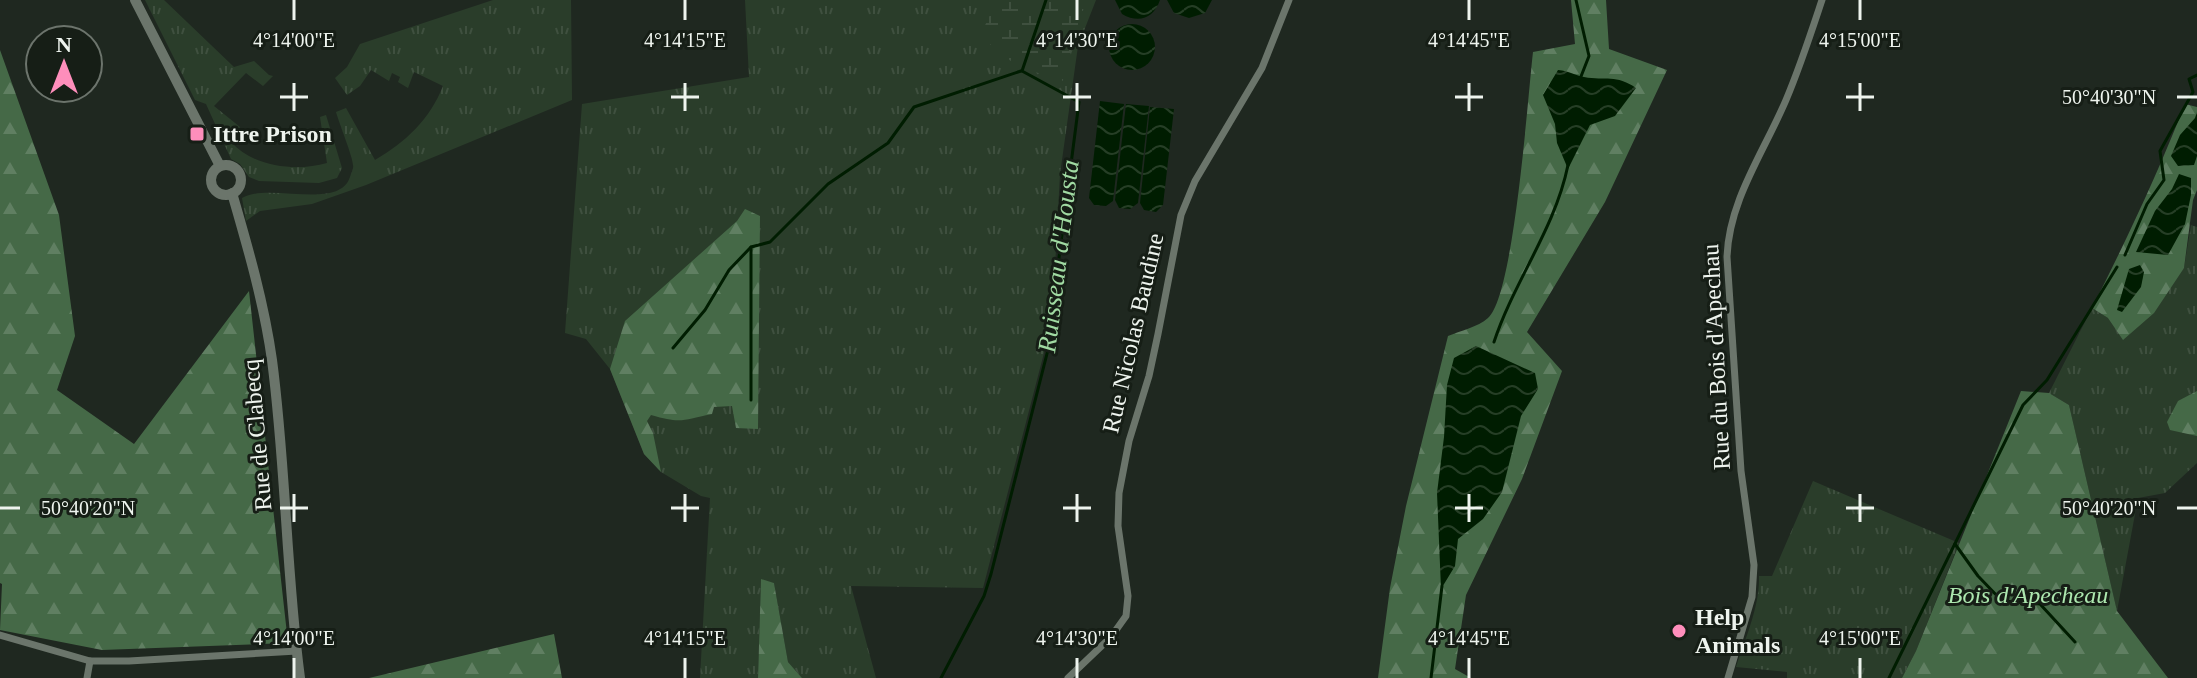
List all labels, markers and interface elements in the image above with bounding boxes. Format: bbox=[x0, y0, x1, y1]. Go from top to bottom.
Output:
north arrow bbox=[24, 24, 104, 104]
text: 4°14'00"E bbox=[253, 29, 335, 51]
text: 4°14'15"E bbox=[644, 29, 726, 51]
text: 4°14'30"E bbox=[1036, 29, 1118, 51]
text: 4°14'45"E bbox=[1428, 29, 1510, 51]
text: 4°15'00"E bbox=[1819, 29, 1901, 51]
text: N bbox=[56, 32, 72, 57]
text: 50°40'30"N bbox=[2062, 86, 2156, 108]
place label: Ittre Prison bbox=[213, 121, 332, 147]
marker: Ittre Prison bbox=[188, 125, 206, 143]
water label: Ruisseau d'Housta bbox=[1032, 158, 1085, 355]
street label: Rue Nicolas Baudine bbox=[1097, 231, 1169, 435]
street label: Rue du Bois d'Apechau bbox=[1697, 243, 1735, 471]
street label: Rue de Clabecq bbox=[237, 358, 277, 512]
text: 50°40'20"N bbox=[41, 497, 135, 519]
text: 50°40'20"N bbox=[2062, 497, 2156, 519]
park label: Bois d'Apecheau bbox=[1948, 582, 2108, 608]
place label: Help Animals bbox=[1695, 604, 1780, 658]
marker: Help Animals bbox=[1670, 622, 1688, 640]
text: 4°14'00"E bbox=[253, 627, 335, 649]
text: 4°14'15"E bbox=[644, 627, 726, 649]
text: 4°14'30"E bbox=[1036, 627, 1118, 649]
text: 4°14'45"E bbox=[1428, 627, 1510, 649]
text: 4°15'00"E bbox=[1819, 627, 1901, 649]

